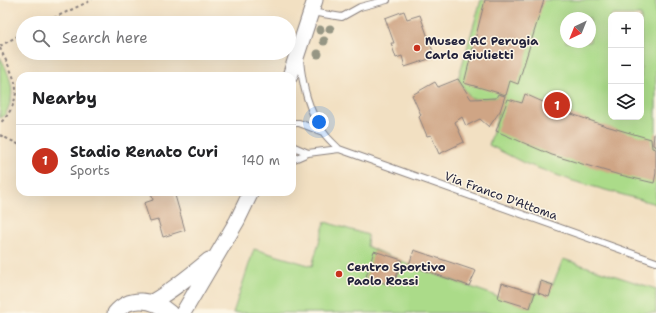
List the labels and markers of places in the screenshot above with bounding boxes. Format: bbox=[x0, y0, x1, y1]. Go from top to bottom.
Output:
place label: Museo AC Perugia Carlo Giulietti bbox=[425, 33, 539, 63]
marker: Museo AC Perugia Carlo Giulietti bbox=[412, 43, 422, 53]
pin: 1 bbox=[544, 90, 570, 120]
place label: Centro Sportivo Paolo Rossi bbox=[347, 259, 446, 289]
marker: Centro Sportivo Paolo Rossi bbox=[334, 269, 344, 279]

